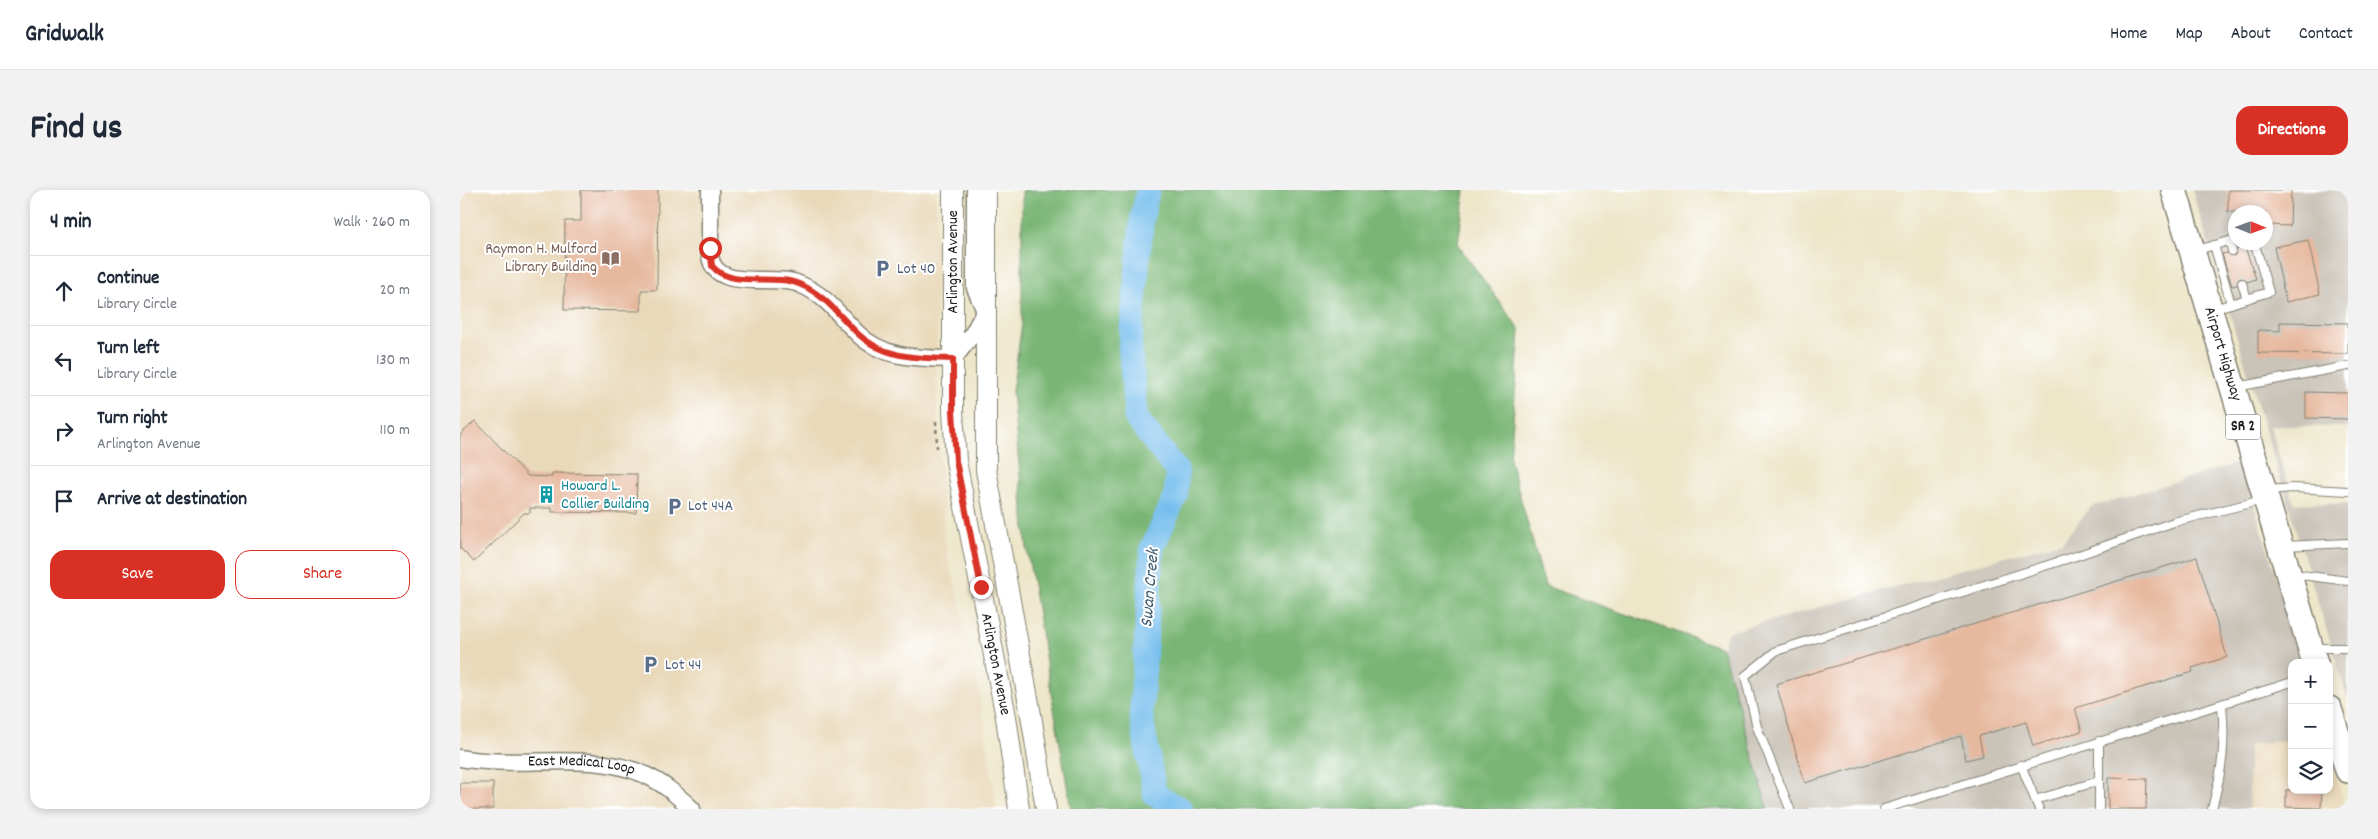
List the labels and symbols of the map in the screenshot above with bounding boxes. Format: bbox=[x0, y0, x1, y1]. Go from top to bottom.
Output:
north arrow bbox=[2228, 205, 2273, 250]
street label: Arlington Avenue bbox=[942, 210, 965, 314]
route start bbox=[699, 237, 722, 260]
place label: Raymon H. Mulford Library Building bbox=[485, 238, 597, 279]
library icon: Raymon H. Mulford Library Building bbox=[601, 248, 621, 268]
place label: Lot 40 bbox=[897, 258, 936, 281]
parking icon: Lot 40 bbox=[873, 259, 893, 279]
street label: Airport Highway bbox=[2198, 304, 2248, 404]
road number: SR 2 bbox=[2226, 414, 2260, 440]
place label: Howard L. Collier Building bbox=[561, 475, 649, 516]
building icon: Howard L. Collier Building bbox=[537, 485, 557, 505]
place label: Lot 44A bbox=[688, 495, 734, 518]
parking icon: Lot 44A bbox=[664, 496, 684, 516]
water label: Swan Creek bbox=[1135, 546, 1167, 629]
route end bbox=[970, 576, 993, 599]
street label: Arlington Avenue bbox=[974, 611, 1017, 717]
place label: Lot 44 bbox=[665, 654, 702, 677]
parking icon: Lot 44 bbox=[641, 655, 661, 675]
street label: East Medical Loop bbox=[528, 750, 638, 782]

